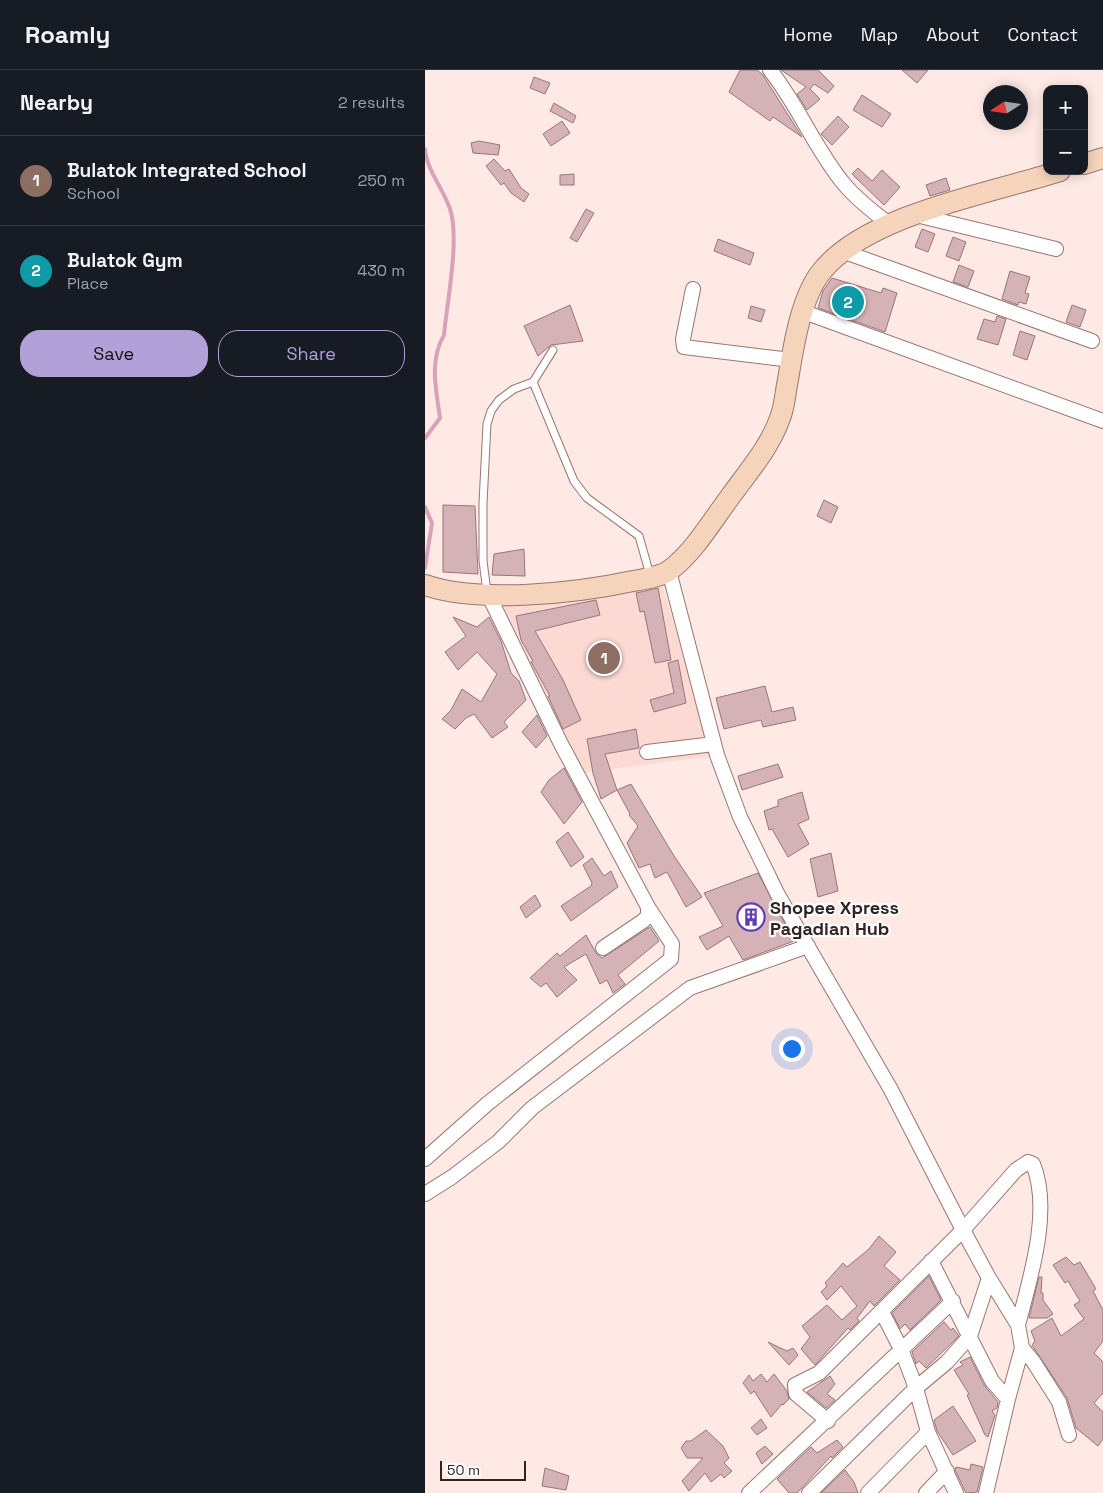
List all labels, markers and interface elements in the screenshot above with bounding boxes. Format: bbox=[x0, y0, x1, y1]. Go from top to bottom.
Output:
text: Roamly bbox=[25, 19, 110, 50]
text: Home bbox=[784, 23, 833, 46]
text: Map bbox=[861, 23, 898, 46]
text: About bbox=[926, 23, 980, 46]
text: Contact bbox=[1008, 23, 1078, 46]
north arrow bbox=[983, 85, 1028, 130]
map controls bbox=[1043, 85, 1088, 175]
button: + bbox=[1043, 85, 1088, 130]
text: Nearby bbox=[20, 89, 93, 116]
text: 2 results bbox=[338, 92, 405, 113]
button: − bbox=[1043, 130, 1088, 175]
text: Bulatok Integrated School bbox=[67, 158, 307, 183]
text: 1 bbox=[32, 170, 40, 191]
text: 250 m bbox=[358, 170, 405, 191]
text: School bbox=[67, 183, 120, 204]
text: Bulatok Gym bbox=[67, 248, 183, 273]
text: 2 bbox=[31, 260, 41, 281]
text: 430 m bbox=[357, 260, 405, 281]
text: Place bbox=[67, 273, 109, 294]
pin: 2 bbox=[832, 283, 864, 321]
button: Save bbox=[20, 330, 208, 377]
button: Share bbox=[218, 330, 405, 377]
pin: 1 bbox=[588, 639, 620, 677]
place label: Shopee Xpress Pagadian Hub bbox=[770, 896, 899, 940]
building icon: Shopee Xpress Pagadian Hub bbox=[736, 902, 766, 932]
your location bbox=[779, 1036, 805, 1062]
scale bar bbox=[440, 1458, 526, 1481]
text: 50 m bbox=[447, 1461, 480, 1479]

